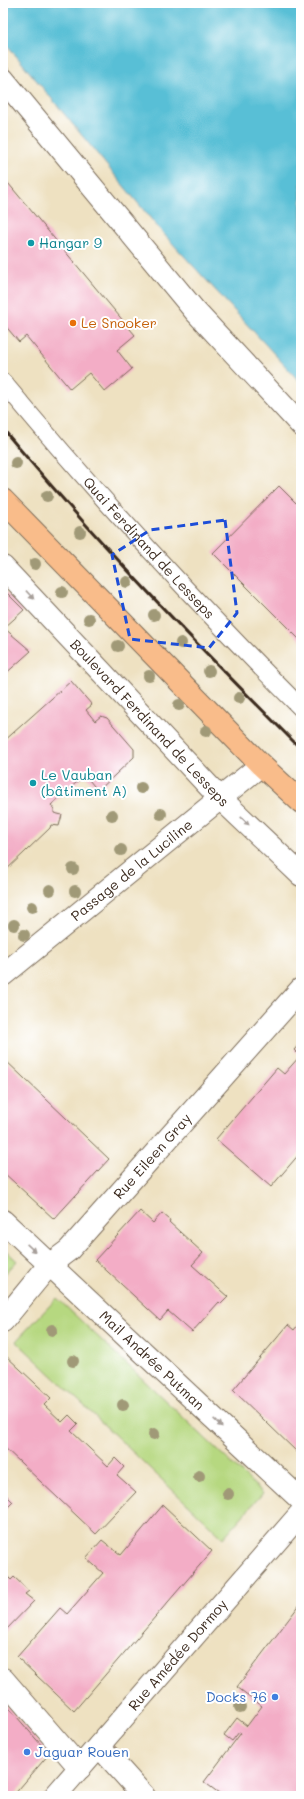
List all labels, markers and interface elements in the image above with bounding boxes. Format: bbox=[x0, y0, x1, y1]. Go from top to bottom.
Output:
place label: Hangar 9 bbox=[39, 233, 102, 252]
marker: Hangar 9 bbox=[26, 238, 36, 248]
place label: Le Snooker bbox=[81, 313, 157, 332]
marker: Le Snooker bbox=[68, 318, 78, 328]
street label: Quai Ferdinand de Lesseps bbox=[79, 473, 219, 623]
one-way arrow bbox=[25, 590, 34, 600]
street label: Boulevard Ferdinand de Lesseps bbox=[66, 635, 233, 811]
place label: Le Vauban (bâtiment A) bbox=[41, 765, 127, 800]
marker: Le Vauban (bâtiment A) bbox=[28, 778, 38, 788]
street label: Passage de la Luciline bbox=[67, 815, 196, 925]
one-way arrow bbox=[240, 816, 250, 826]
street label: Rue Eileen Gray bbox=[109, 1109, 195, 1203]
one-way arrow bbox=[27, 1243, 36, 1252]
street label: Mail Andrée Putman bbox=[96, 1306, 209, 1414]
one-way arrow bbox=[213, 1419, 223, 1428]
street label: Rue Amédée Dormoy bbox=[124, 1595, 231, 1714]
place label: Docks 76 bbox=[206, 1687, 267, 1706]
marker: Docks 76 bbox=[270, 1692, 280, 1702]
place label: Jaguar Rouen bbox=[35, 1742, 129, 1761]
marker: Jaguar Rouen bbox=[22, 1747, 32, 1757]

